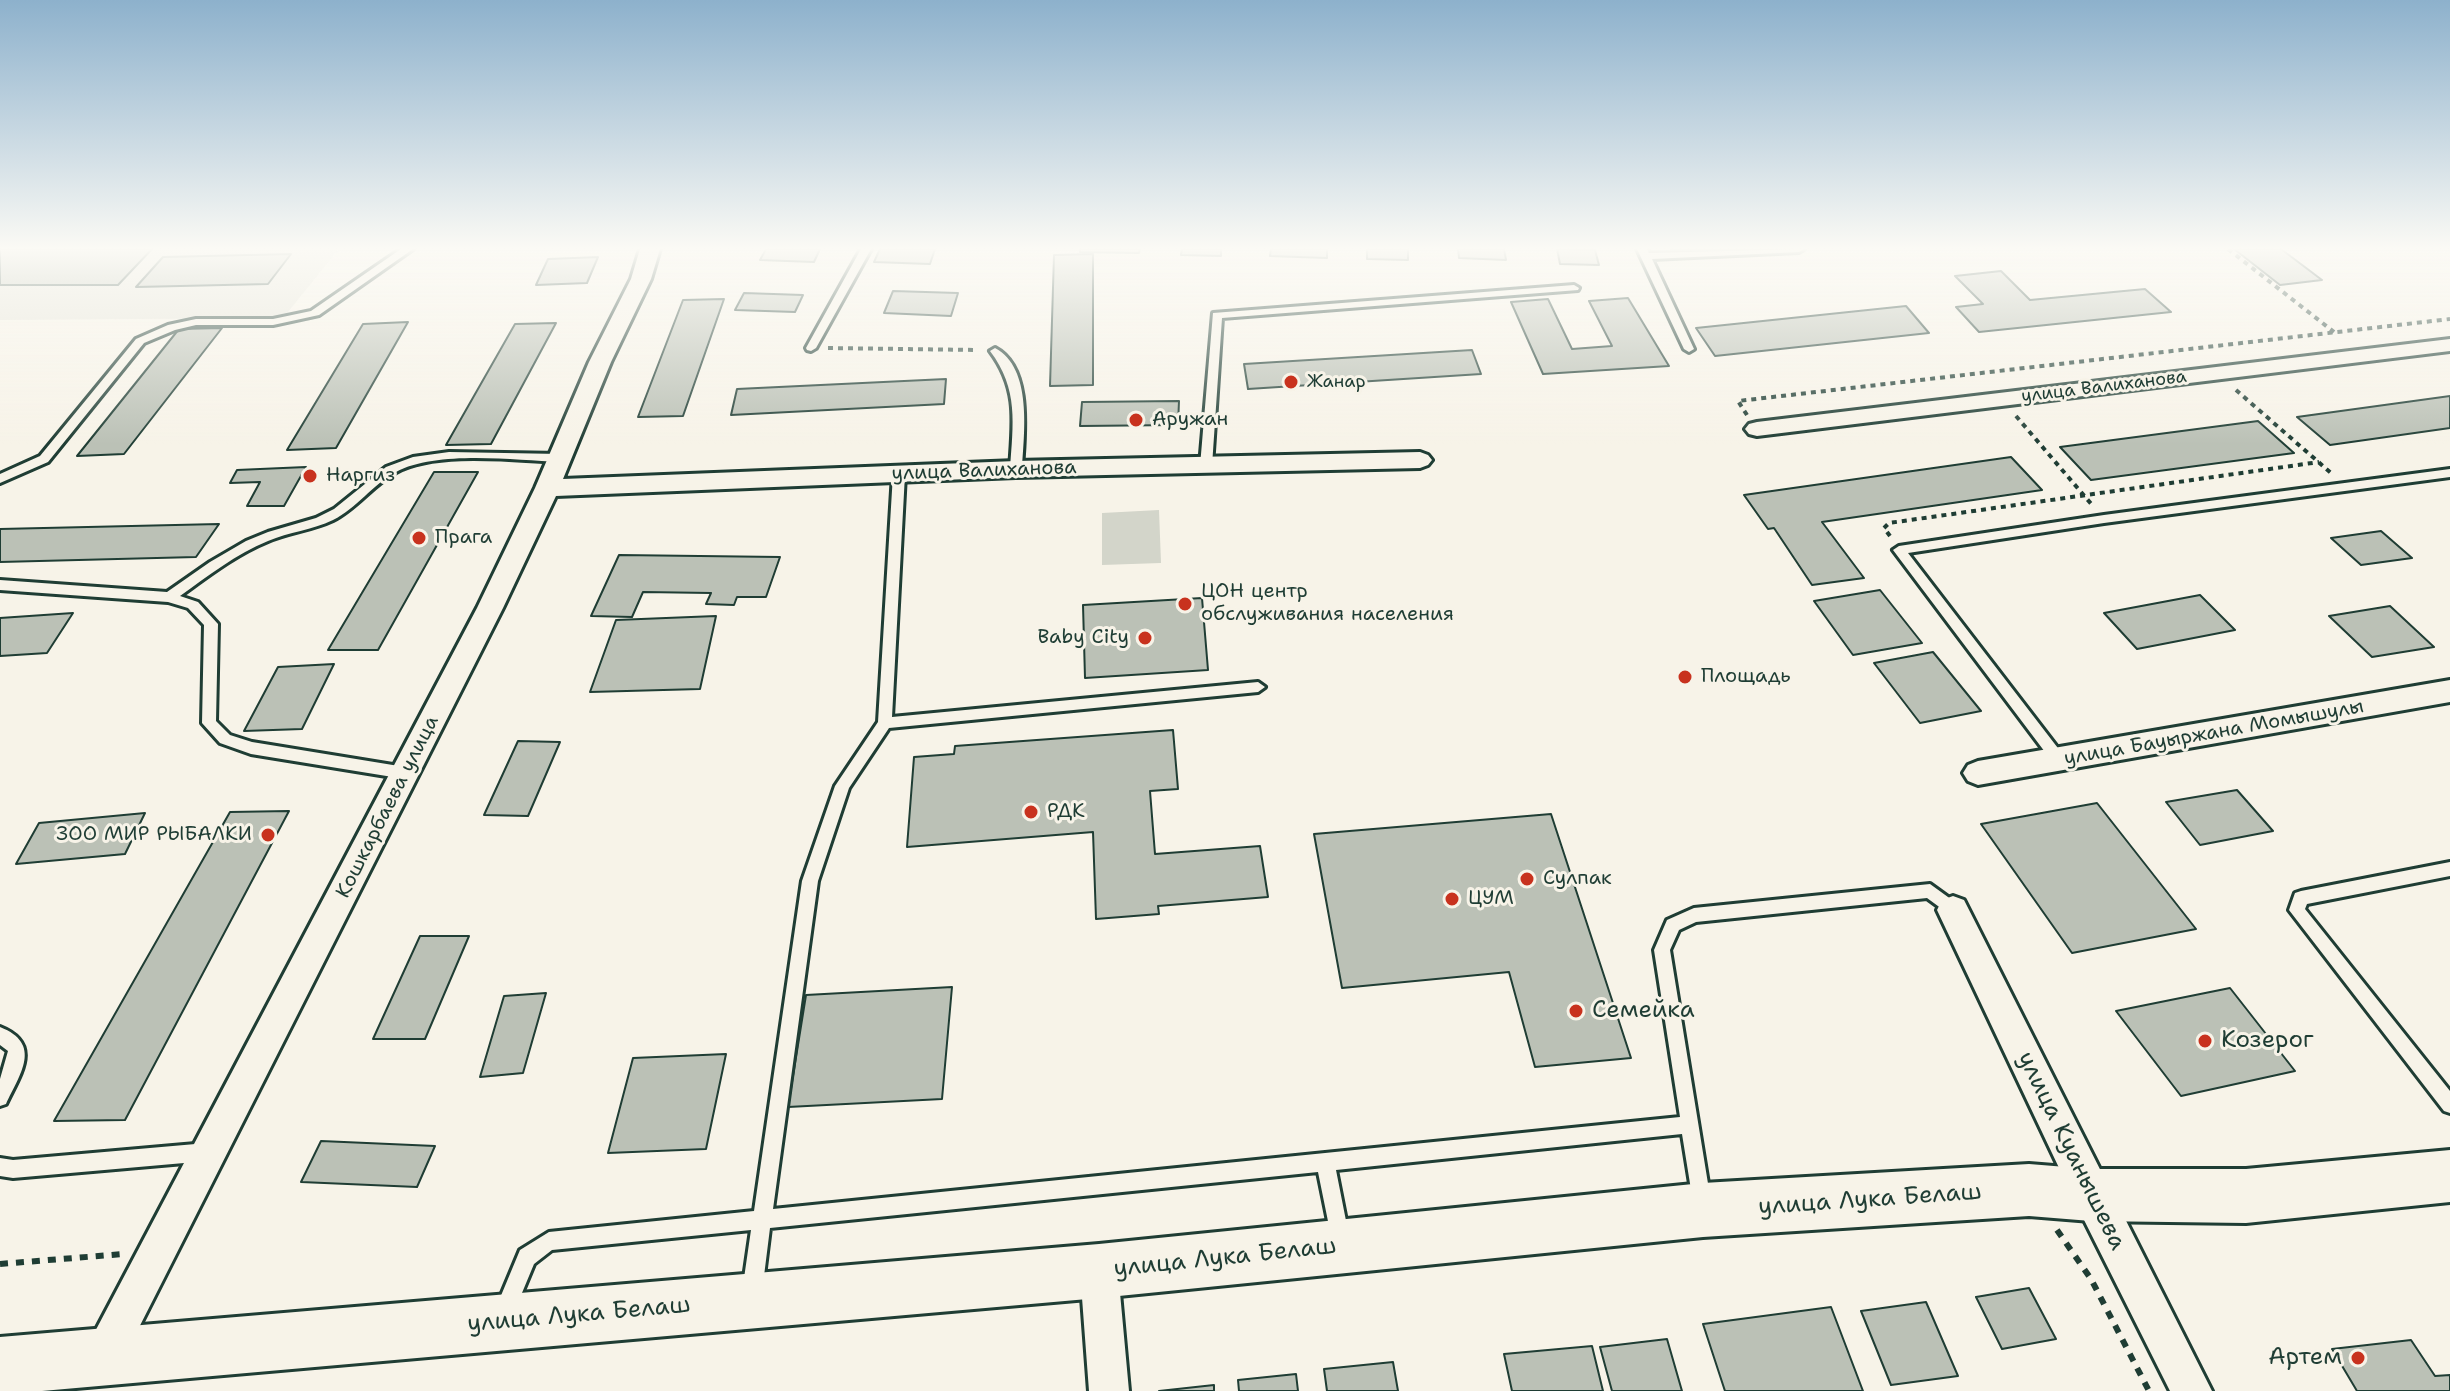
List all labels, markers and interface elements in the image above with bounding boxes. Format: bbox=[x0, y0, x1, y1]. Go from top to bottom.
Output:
street label: улица Валиханова bbox=[2020, 366, 2188, 408]
place label: Жанар bbox=[1307, 371, 1366, 393]
marker: Жанар bbox=[1282, 373, 1300, 391]
place label: Аружан bbox=[1152, 408, 1228, 432]
marker: Аружан bbox=[1127, 411, 1145, 429]
street label: улица Валиханова bbox=[891, 456, 1077, 486]
place label: Наргиз bbox=[326, 464, 395, 488]
marker: Наргиз bbox=[301, 467, 319, 485]
place label: Прага bbox=[435, 526, 492, 550]
marker: Прага bbox=[410, 529, 428, 547]
place label: ЦОН центр обслуживания населения bbox=[1201, 580, 1454, 627]
marker: ЦОН центр обслуживания населения bbox=[1176, 595, 1194, 613]
place label: Baby City bbox=[1037, 626, 1129, 650]
marker: Baby City bbox=[1136, 629, 1154, 647]
place label: Площадь bbox=[1701, 665, 1791, 689]
marker: Площадь bbox=[1676, 668, 1694, 686]
street label: улица Бауыржана Момышулы bbox=[2062, 695, 2366, 771]
street label: Кошкарбаева улица bbox=[332, 712, 444, 902]
place label: РДК bbox=[1047, 800, 1085, 824]
marker: РДК bbox=[1022, 803, 1040, 821]
place label: ЗОО МИР РЫБАЛКИ bbox=[56, 823, 252, 847]
marker: ЗОО МИР РЫБАЛКИ bbox=[259, 826, 277, 844]
place label: Сулпак bbox=[1543, 867, 1612, 891]
marker: Сулпак bbox=[1518, 870, 1536, 888]
place label: ЦУМ bbox=[1468, 887, 1514, 911]
marker: ЦУМ bbox=[1443, 890, 1461, 908]
place label: Семейка bbox=[1592, 997, 1695, 1025]
marker: Семейка bbox=[1567, 1002, 1585, 1020]
place label: Козерог bbox=[2221, 1027, 2314, 1055]
marker: Козерог bbox=[2196, 1032, 2214, 1050]
street label: улица Куанышева bbox=[2010, 1047, 2132, 1255]
street label: улица Лука Белаш bbox=[1757, 1178, 1983, 1222]
street label: улица Лука Белаш bbox=[1112, 1232, 1338, 1284]
street label: улица Лука Белаш bbox=[466, 1291, 692, 1339]
place label: Артем bbox=[2268, 1344, 2342, 1372]
marker: Артем bbox=[2349, 1349, 2367, 1367]

